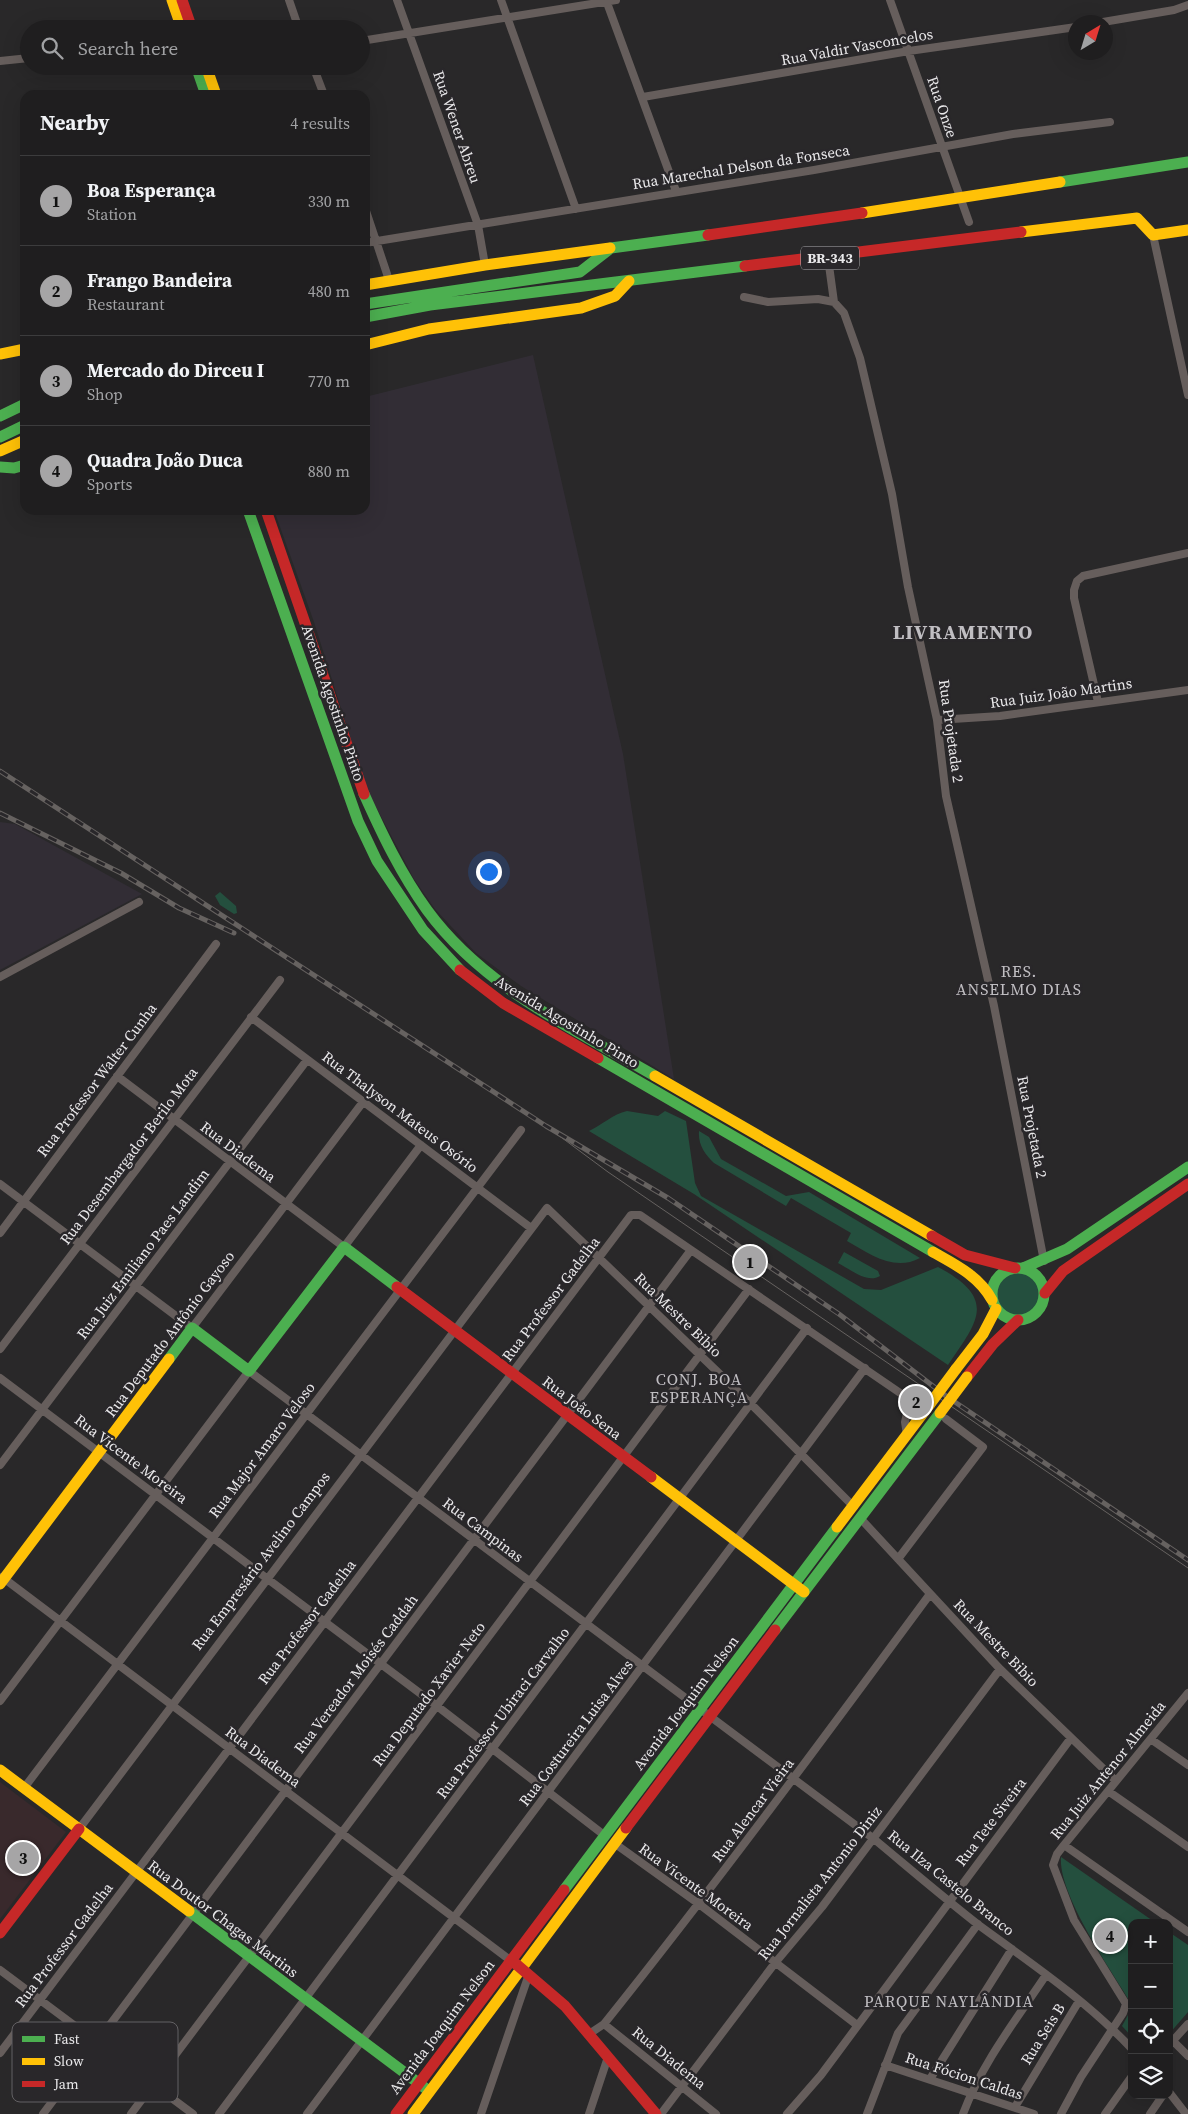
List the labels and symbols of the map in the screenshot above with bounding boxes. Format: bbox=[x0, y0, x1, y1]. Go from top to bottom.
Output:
north arrow bbox=[1068, 15, 1113, 60]
street label: Rua Valdir Vasconcelos bbox=[779, 23, 935, 70]
street label: Rua Wener Abreu bbox=[428, 68, 487, 186]
street label: Rua Onze bbox=[922, 73, 963, 141]
street label: Rua Marechal Delson da Fonseca bbox=[631, 139, 851, 194]
road number: BR-343 bbox=[801, 247, 859, 270]
district label: LIVRAMENTO bbox=[893, 618, 1033, 646]
street label: Avenida Agostinho Pinto bbox=[297, 622, 370, 784]
street label: Rua Juiz João Martins bbox=[988, 672, 1133, 713]
street label: Rua Projetada 2 bbox=[934, 678, 969, 784]
your location bbox=[476, 859, 502, 885]
district label: RES. ANSELMO DIAS bbox=[956, 960, 1082, 1000]
street label: Avenida Agostinho Pinto bbox=[492, 970, 643, 1073]
street label: Rua Professor Walter Cunha bbox=[32, 998, 162, 1161]
street label: Rua Thalyson Mateus Osório bbox=[318, 1046, 483, 1177]
street label: Rua Desembargador Berilo Mota bbox=[55, 1062, 203, 1249]
street label: Rua Projetada 2 bbox=[1012, 1074, 1053, 1180]
street label: Rua Diadema bbox=[196, 1116, 281, 1187]
street label: Rua Juiz Emiliano Paes Landim bbox=[71, 1164, 214, 1343]
street label: Rua Professor Gadelha bbox=[497, 1232, 605, 1365]
pin: 1 bbox=[734, 1243, 766, 1281]
street label: Rua Deputado Antônio Gayoso bbox=[100, 1246, 239, 1421]
street label: Rua Mestre Bibio bbox=[630, 1267, 727, 1362]
district label: CONJ. BOA ESPERANÇA bbox=[650, 1368, 748, 1408]
street label: Rua João Sena bbox=[538, 1371, 627, 1445]
street label: Rua Major Amaro Veloso bbox=[204, 1377, 320, 1522]
pin: 2 bbox=[900, 1383, 932, 1421]
street label: Rua Vicente Moreira bbox=[70, 1409, 193, 1508]
street label: Rua Empresário Avelino Campos bbox=[186, 1467, 335, 1654]
street label: Rua Campinas bbox=[439, 1492, 528, 1567]
street label: Rua Professor Gadelha bbox=[253, 1555, 361, 1688]
street label: Rua Vereador Moisés Caddah bbox=[289, 1590, 422, 1758]
street label: Rua Mestre Bibio bbox=[949, 1594, 1044, 1691]
street label: Rua Deputado Xavier Neto bbox=[367, 1617, 490, 1770]
street label: Rua Professor Ubiraci Carvalho bbox=[431, 1623, 574, 1803]
street label: Avenida Joaquim Nelson bbox=[628, 1631, 743, 1774]
street label: Rua Costureira Luisa Alves bbox=[514, 1655, 638, 1810]
street label: Rua Juiz Antenor Almeida bbox=[1045, 1696, 1170, 1843]
street label: Rua Diadema bbox=[221, 1721, 306, 1792]
street label: Rua Alencar Vieira bbox=[707, 1753, 799, 1866]
street label: Rua Tete Siveira bbox=[950, 1773, 1031, 1870]
street label: Rua Jornalista Antonio Diniz bbox=[753, 1801, 887, 1964]
street label: Rua Ilza Castelo Branco bbox=[884, 1825, 1019, 1940]
street label: Rua Vicente Moreira bbox=[635, 1838, 758, 1935]
pin: 3 bbox=[7, 1839, 39, 1877]
street label: Rua Doutor Chagas Martins bbox=[144, 1855, 303, 1982]
street label: Rua Professor Gadelha bbox=[10, 1878, 118, 2011]
pin: 4 bbox=[1094, 1917, 1126, 1955]
street label: Avenida Joaquim Nelson bbox=[384, 1955, 499, 2098]
district label: PARQUE NAYLÂNDIA bbox=[864, 1990, 1034, 2012]
street label: Rua Seis B bbox=[1015, 1999, 1070, 2068]
street label: Rua Diadema bbox=[628, 2021, 711, 2094]
legend bbox=[12, 2022, 178, 2102]
text: Fast bbox=[54, 2029, 80, 2049]
street label: Rua Fócion Caldas bbox=[903, 2047, 1026, 2104]
text: Slow bbox=[54, 2051, 84, 2071]
text: Jam bbox=[53, 2074, 79, 2094]

